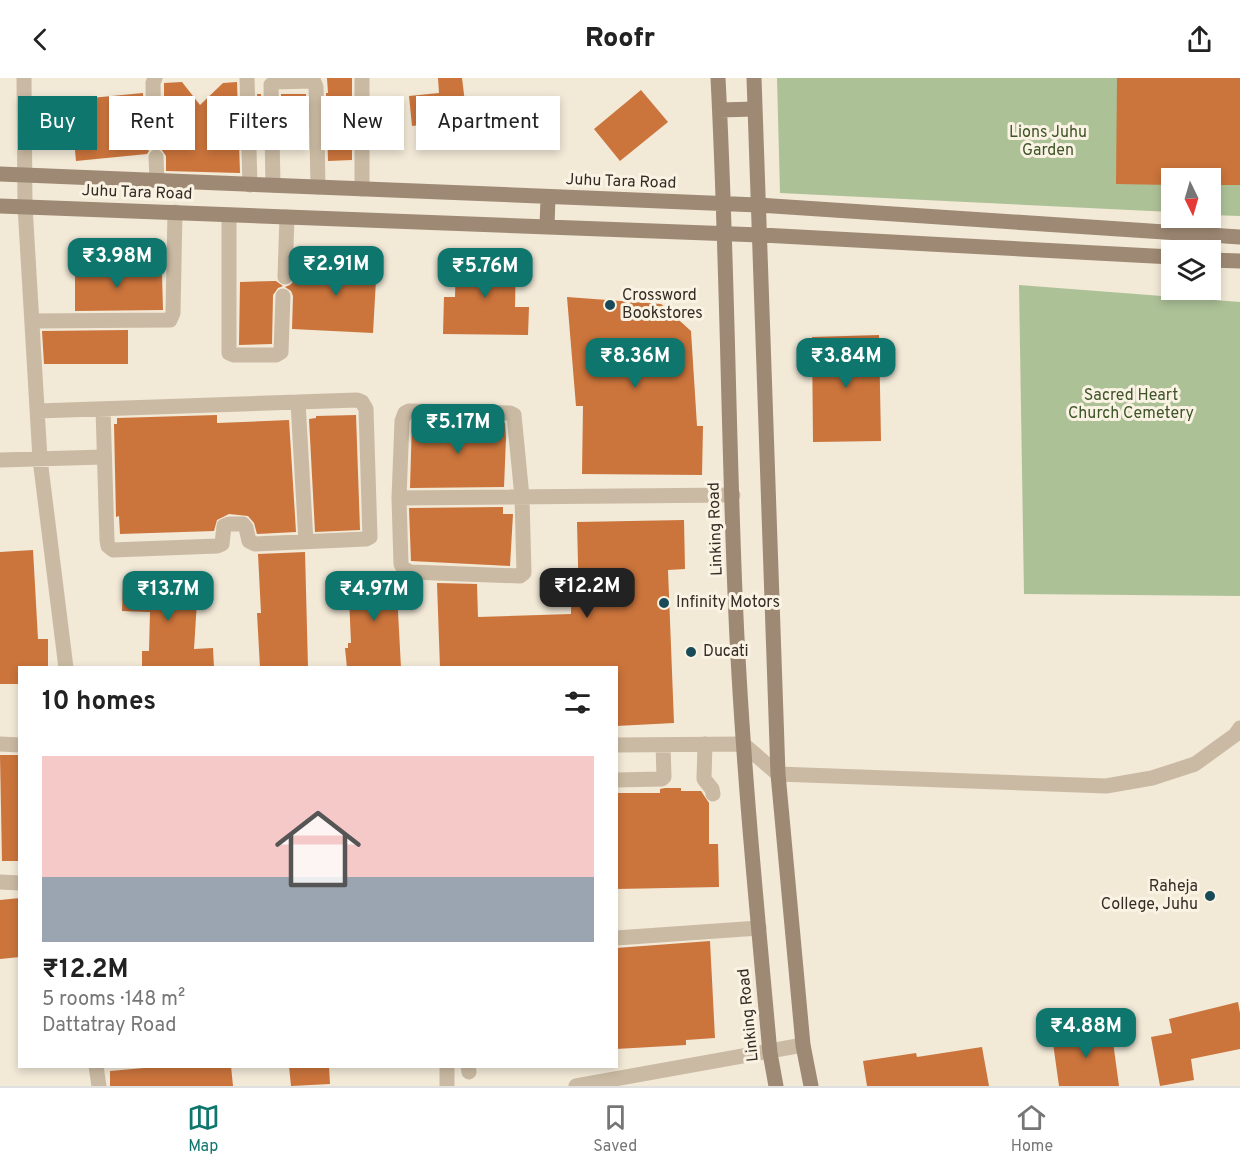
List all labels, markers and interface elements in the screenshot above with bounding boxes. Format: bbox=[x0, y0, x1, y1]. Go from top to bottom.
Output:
text: Roofr bbox=[585, 22, 655, 56]
icon: back bbox=[24, 23, 57, 56]
icon: share bbox=[1183, 23, 1216, 56]
chip: Buy bbox=[18, 96, 97, 150]
chip: Rent bbox=[109, 96, 195, 150]
chip: Filters bbox=[207, 96, 309, 150]
chip: New bbox=[321, 96, 404, 150]
chip: Apartment bbox=[416, 96, 560, 150]
park label: Lions Juhu Garden bbox=[1009, 123, 1087, 161]
north arrow bbox=[1161, 168, 1221, 228]
map controls bbox=[1161, 168, 1221, 300]
street label: Juhu Tara Road bbox=[565, 170, 677, 194]
street label: Juhu Tara Road bbox=[81, 181, 193, 205]
pin: ₹3.98M bbox=[68, 238, 166, 289]
button: layers bbox=[1161, 240, 1221, 300]
text: ₹3.98M bbox=[82, 244, 152, 270]
pin: ₹2.91M bbox=[287, 246, 385, 297]
pin: ₹5.76M bbox=[436, 248, 534, 299]
text: ₹2.91M bbox=[303, 252, 369, 278]
text: ₹5.76M bbox=[452, 254, 518, 280]
place label: Crossword Bookstores bbox=[622, 286, 703, 324]
marker: Crossword Bookstores bbox=[603, 298, 617, 312]
pin: ₹8.36M bbox=[586, 338, 684, 389]
pin: ₹3.84M bbox=[797, 338, 895, 389]
text: ₹8.36M bbox=[600, 344, 670, 370]
text: ₹3.84M bbox=[810, 344, 882, 370]
park label: Sacred Heart Church Cemetery bbox=[1068, 386, 1194, 424]
pin: ₹5.17M bbox=[409, 404, 507, 455]
text: ₹5.17M bbox=[425, 410, 491, 436]
street label: Linking Road bbox=[704, 482, 728, 576]
pin: ₹12.2M bbox=[538, 568, 636, 619]
pin: ₹13.7M bbox=[119, 571, 217, 622]
pin: ₹4.97M bbox=[325, 571, 423, 622]
text: ₹12.2M bbox=[554, 574, 620, 600]
text: ₹13.7M bbox=[137, 577, 199, 603]
text: ₹4.97M bbox=[339, 577, 409, 603]
place label: Infinity Motors bbox=[676, 593, 780, 613]
marker: Infinity Motors bbox=[657, 596, 671, 610]
place label: Ducati bbox=[703, 642, 749, 662]
marker: Ducati bbox=[684, 645, 698, 659]
text: 10 homes bbox=[42, 686, 156, 719]
icon: filters bbox=[561, 686, 594, 719]
icon: home bbox=[264, 795, 372, 903]
place label: Raheja College, Juhu bbox=[1101, 877, 1198, 915]
marker: Raheja College, Juhu bbox=[1203, 889, 1217, 903]
text: ₹12.2M bbox=[42, 954, 129, 987]
street label: Linking Road bbox=[734, 967, 764, 1063]
text: 5 rooms · 148 m² bbox=[42, 987, 185, 1013]
pin: ₹4.88M bbox=[1037, 1008, 1135, 1059]
text: Dattatray Road bbox=[42, 1013, 177, 1039]
text: ₹4.88M bbox=[1050, 1014, 1122, 1040]
tab: Map bbox=[187, 1101, 220, 1157]
tab: Saved bbox=[593, 1101, 637, 1157]
tab: Home bbox=[1011, 1101, 1053, 1157]

